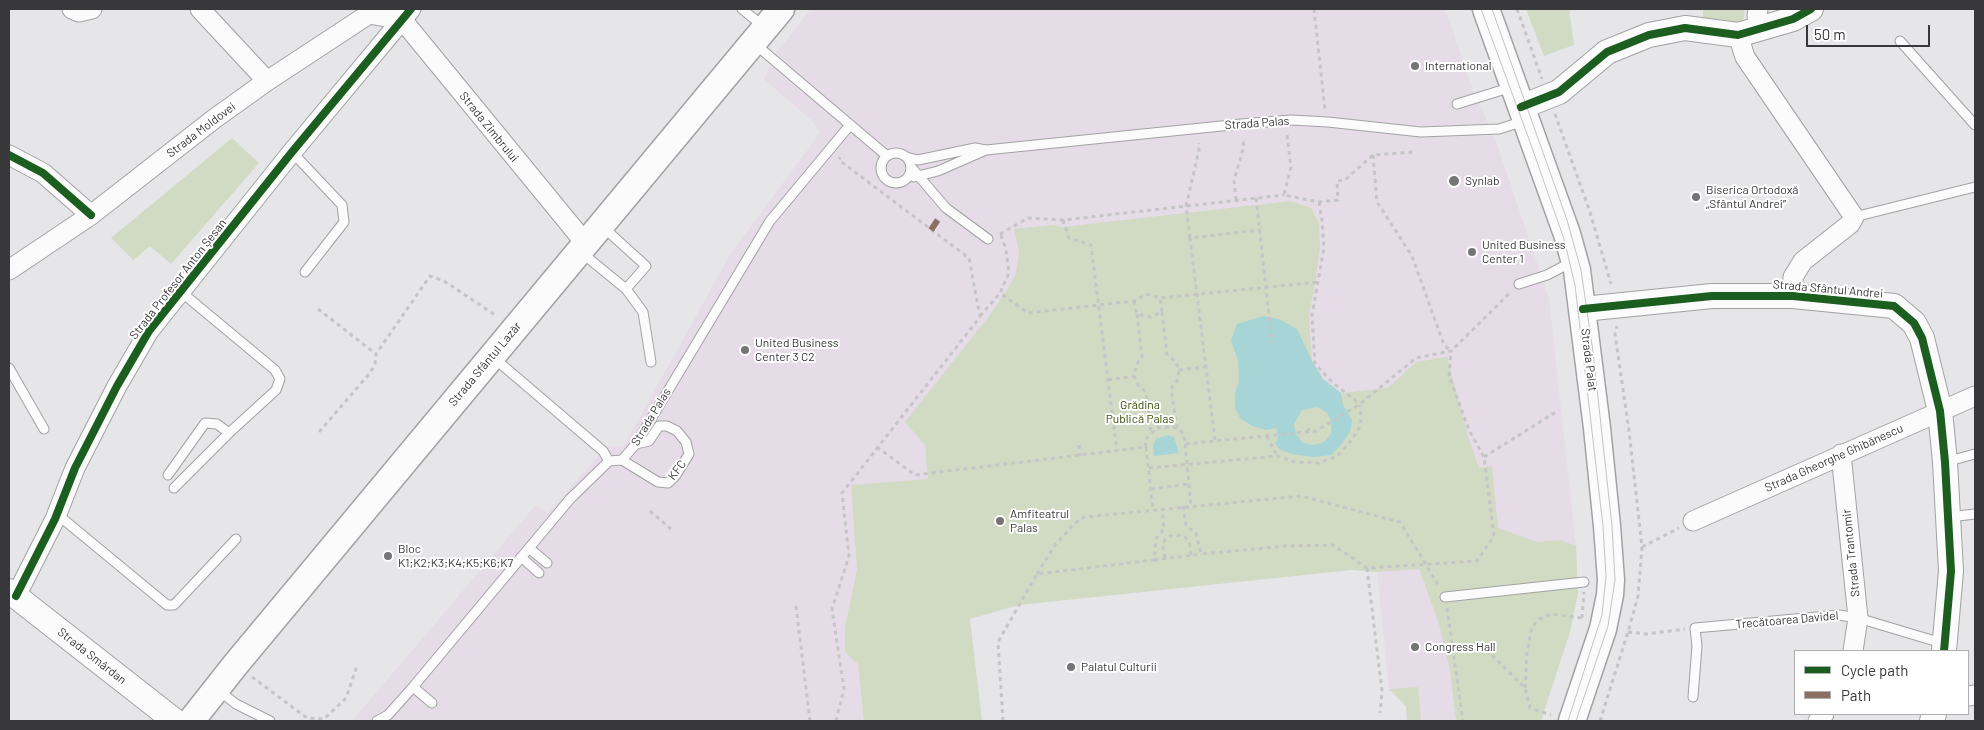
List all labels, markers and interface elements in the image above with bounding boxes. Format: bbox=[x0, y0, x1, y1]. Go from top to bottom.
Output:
scale bar bbox=[1809, 15, 1933, 47]
text: 50 m bbox=[1814, 25, 1846, 43]
place label: International bbox=[1425, 59, 1491, 73]
marker: International bbox=[1409, 60, 1421, 72]
street label: Strada Zimbrului bbox=[456, 89, 522, 165]
street label: Strada Moldovei bbox=[164, 99, 238, 161]
street label: Strada Palas bbox=[1224, 114, 1290, 132]
marker: Synlab bbox=[1447, 174, 1461, 188]
place label: Synlab bbox=[1465, 174, 1499, 188]
place label: Biserica Ortodoxă „Sfântul Andrei” bbox=[1706, 183, 1798, 211]
marker: Biserica Ortodoxă „Sfântul Andrei” bbox=[1690, 191, 1702, 203]
street label: Strada Profesor Anton Șesan bbox=[126, 216, 230, 342]
place label: United Business Center 1 bbox=[1482, 238, 1565, 266]
marker: United Business Center 1 bbox=[1466, 246, 1478, 258]
street label: Strada Sfântul Andrei bbox=[1772, 277, 1884, 301]
street label: Strada Sfântul Lazăr bbox=[446, 319, 524, 409]
street label: Strada Palat bbox=[1578, 328, 1600, 392]
place label: United Business Center 3 C2 bbox=[755, 336, 838, 364]
marker: United Business Center 3 C2 bbox=[739, 344, 751, 356]
street label: Strada Palas bbox=[628, 386, 674, 448]
park label: Grădina Publică Palas bbox=[1106, 398, 1174, 426]
street label: Strada Gheorghe Ghibănescu bbox=[1763, 421, 1905, 495]
street label: KFC bbox=[665, 457, 689, 483]
place label: Amfiteatrul Palas bbox=[1010, 507, 1069, 535]
street label: Strada Trantomir bbox=[1839, 508, 1863, 598]
marker: Amfiteatrul Palas bbox=[994, 515, 1006, 527]
place label: Bloc K1;K2;K3;K4;K5;K6;K7 bbox=[398, 542, 513, 570]
marker: Bloc K1;K2;K3;K4;K5;K6;K7 bbox=[382, 550, 394, 562]
street label: Trecătoarea Davidel bbox=[1735, 608, 1839, 632]
street label: Strada Smârdan bbox=[55, 625, 129, 687]
place label: Congress Hall bbox=[1425, 640, 1496, 654]
marker: Congress Hall bbox=[1409, 641, 1421, 653]
legend bbox=[1794, 650, 1969, 715]
place label: Palatul Culturii bbox=[1081, 660, 1157, 674]
marker: Palatul Culturii bbox=[1065, 661, 1077, 673]
text: Cycle path bbox=[1841, 661, 1908, 679]
text: Path bbox=[1841, 686, 1871, 704]

